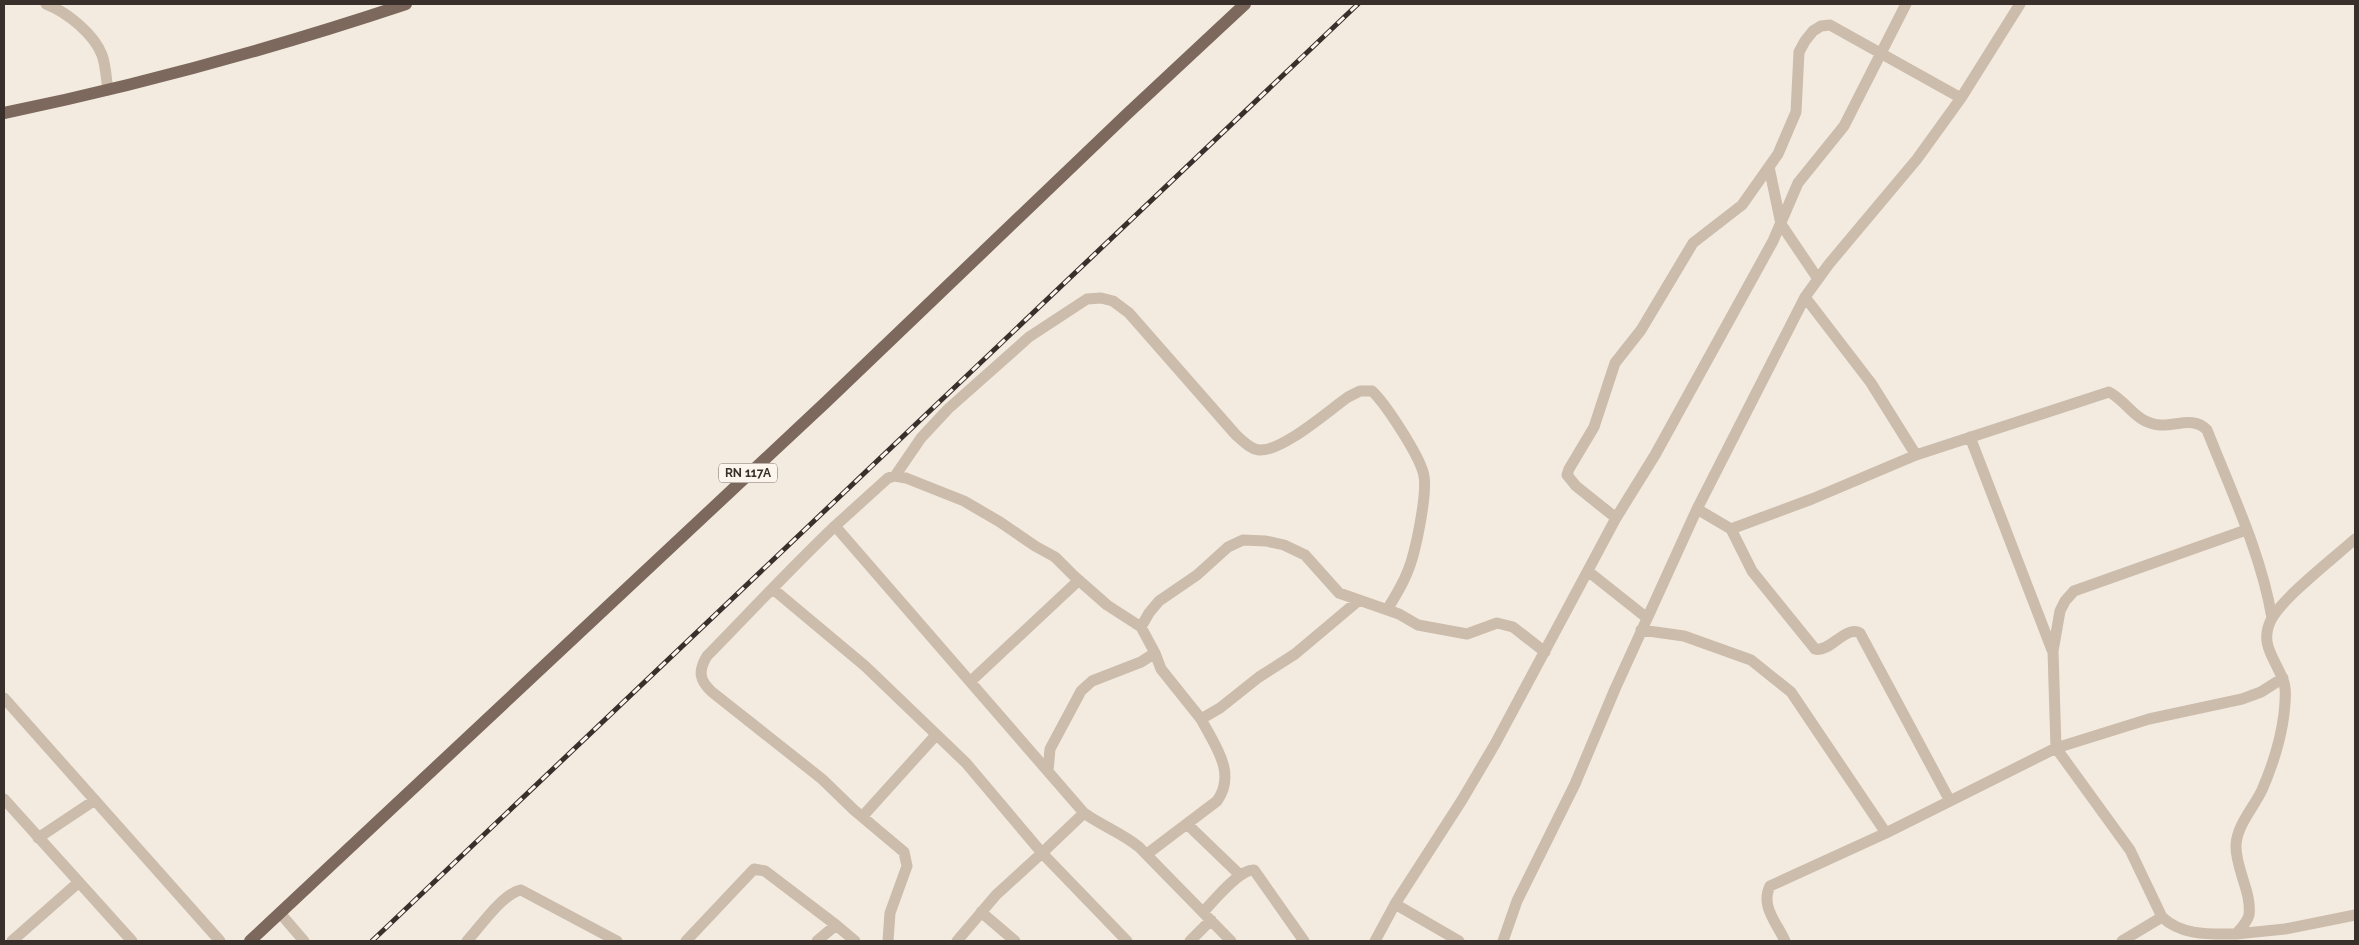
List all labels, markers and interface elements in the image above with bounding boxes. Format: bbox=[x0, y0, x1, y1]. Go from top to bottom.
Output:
road number: RN 117A bbox=[719, 463, 777, 482]

